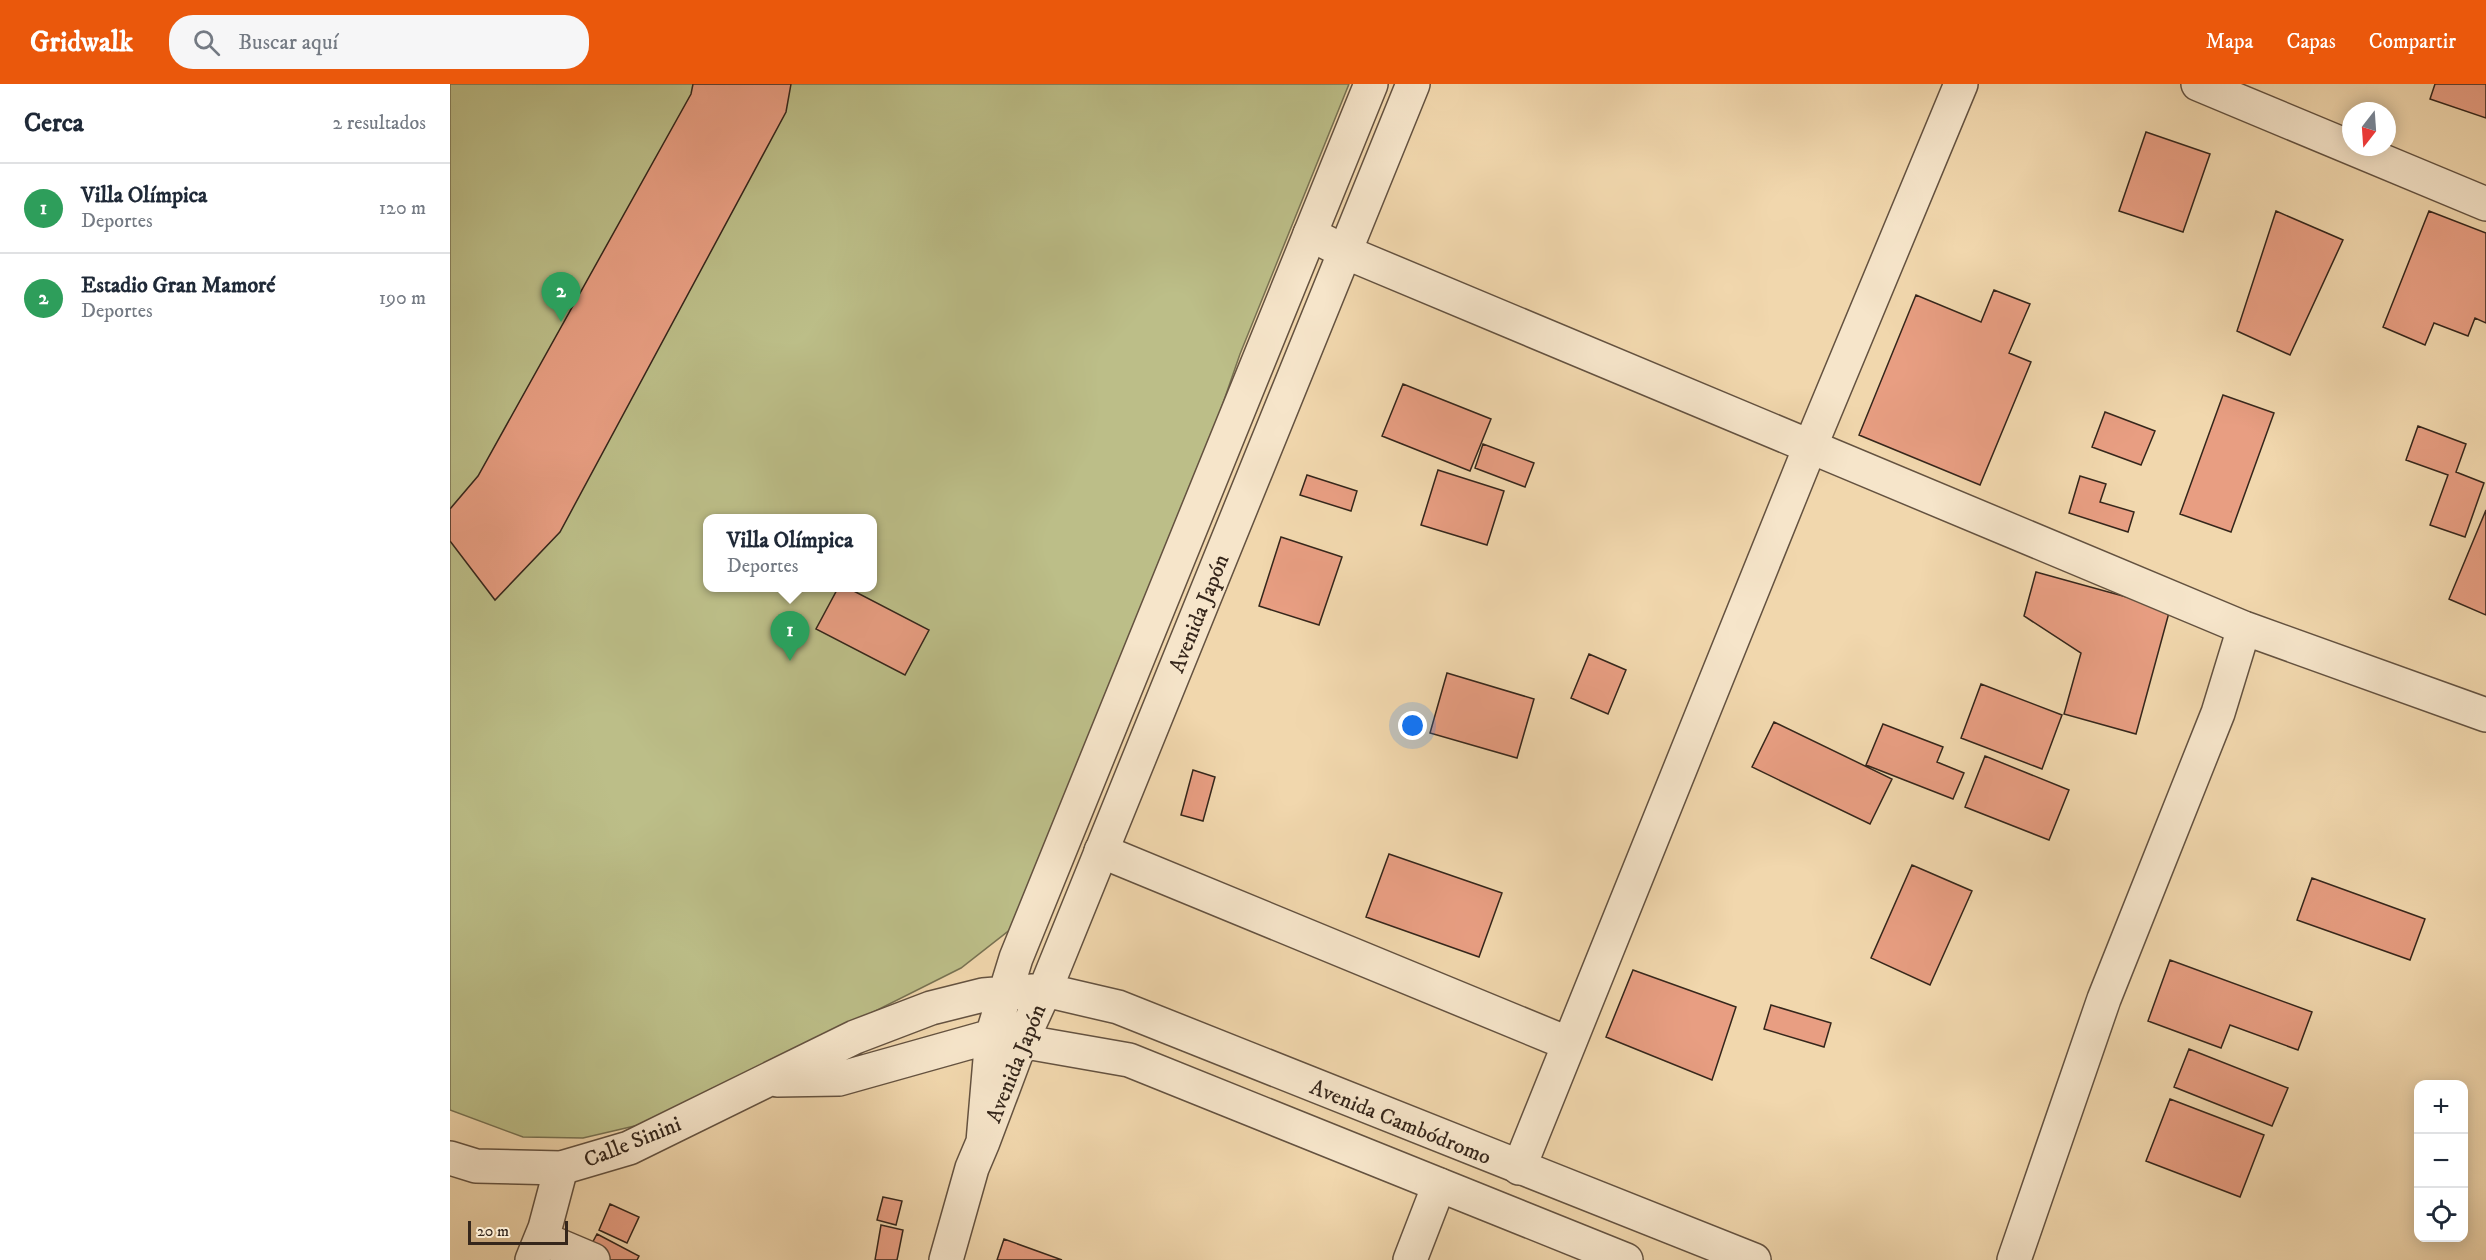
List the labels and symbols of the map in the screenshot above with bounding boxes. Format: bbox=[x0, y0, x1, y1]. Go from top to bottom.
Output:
north arrow bbox=[2342, 102, 2396, 156]
pin: 2 bbox=[542, 272, 580, 322]
street label: Avenida Japón bbox=[1163, 550, 1236, 677]
pin: 1 bbox=[770, 612, 810, 661]
your location bbox=[1398, 711, 1427, 740]
street label: Avenida Japón bbox=[980, 1000, 1053, 1127]
street label: Avenida Cambódromo bbox=[1306, 1074, 1495, 1171]
street label: Calle Sinini bbox=[580, 1111, 685, 1174]
scale bar bbox=[468, 1218, 568, 1246]

